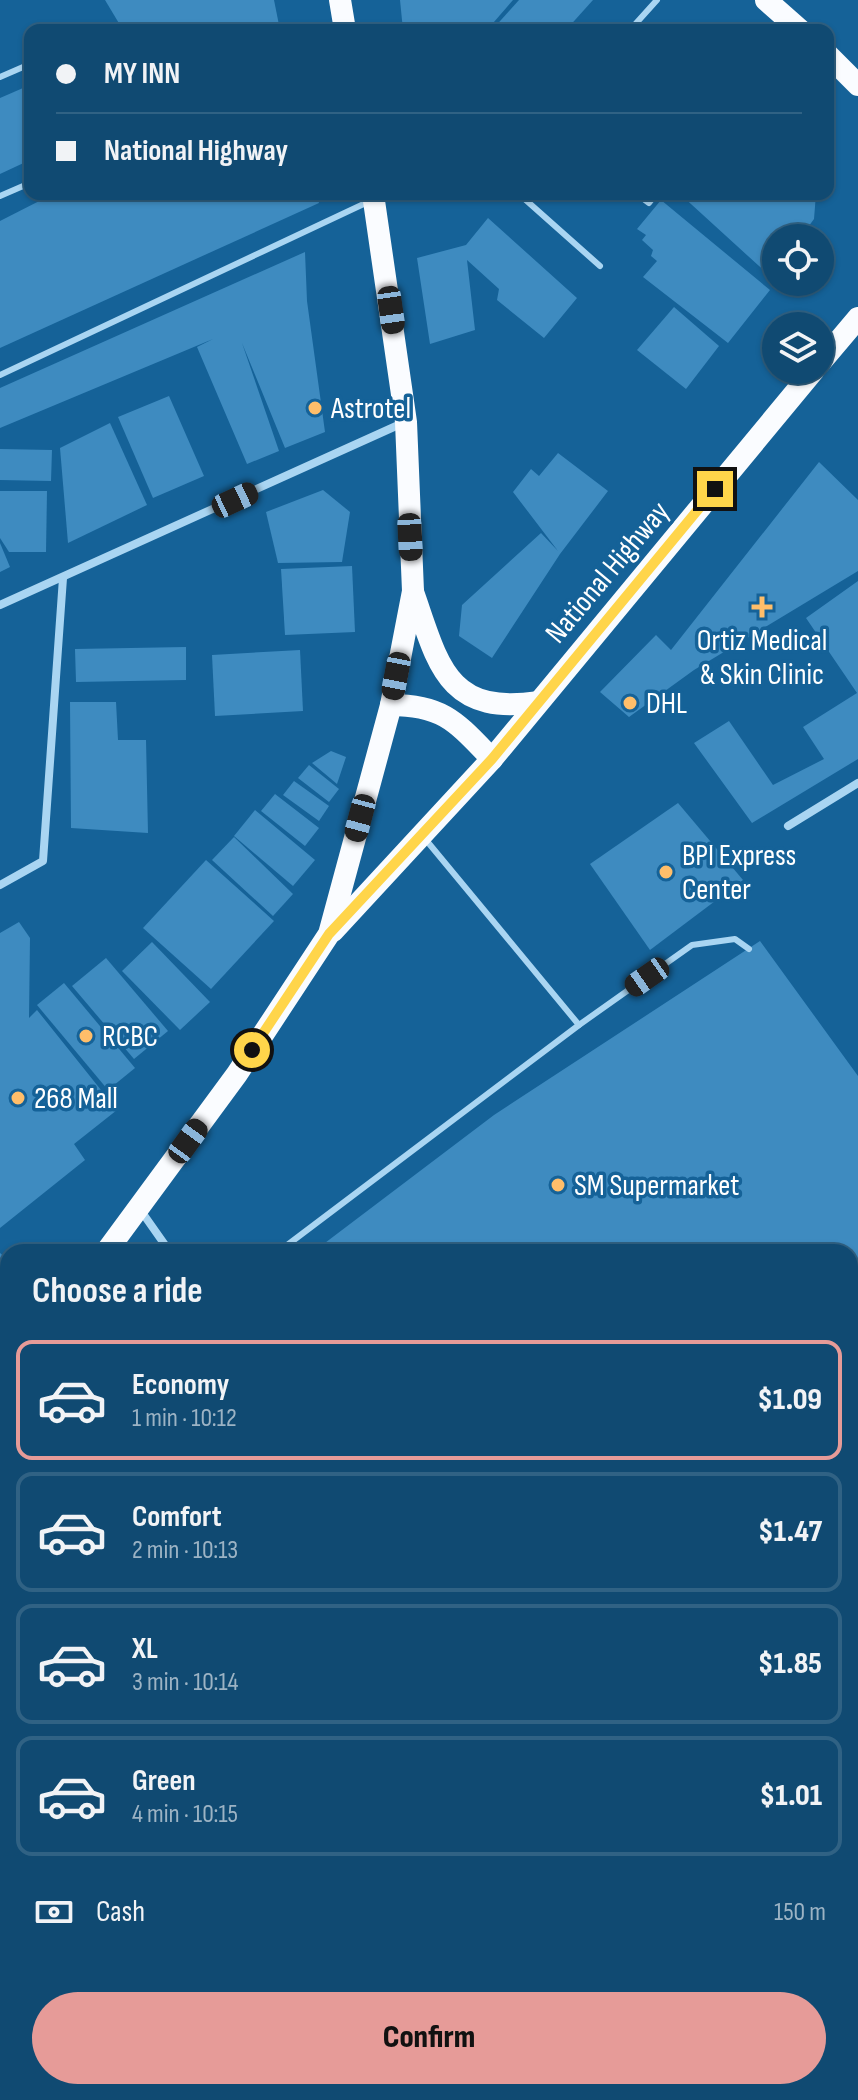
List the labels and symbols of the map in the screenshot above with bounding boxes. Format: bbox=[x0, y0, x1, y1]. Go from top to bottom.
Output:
car bbox=[376, 285, 406, 335]
place label: Astrotel bbox=[330, 391, 411, 427]
marker: Astrotel bbox=[306, 399, 324, 417]
route end bbox=[697, 471, 733, 507]
car bbox=[208, 479, 262, 521]
street label: National Highway bbox=[538, 494, 678, 651]
car bbox=[397, 512, 423, 562]
marker: Ortiz Medical & Skin Clinic bbox=[751, 596, 773, 618]
place label: Ortiz Medical & Skin Clinic bbox=[697, 623, 827, 693]
car bbox=[380, 650, 412, 702]
place label: DHL bbox=[646, 686, 687, 722]
marker: DHL bbox=[621, 694, 639, 712]
car bbox=[342, 792, 378, 844]
place label: BPI Express Center bbox=[682, 838, 796, 908]
marker: BPI Express Center bbox=[657, 863, 675, 881]
car bbox=[620, 953, 674, 1001]
place label: RCBC bbox=[102, 1019, 158, 1055]
marker: RCBC bbox=[77, 1027, 95, 1045]
route start bbox=[234, 1032, 270, 1068]
place label: 268 Mall bbox=[34, 1081, 118, 1117]
marker: 268 Mall bbox=[9, 1089, 27, 1107]
car bbox=[164, 1115, 212, 1167]
place label: SM Supermarket bbox=[574, 1168, 739, 1204]
marker: SM Supermarket bbox=[549, 1176, 567, 1194]

